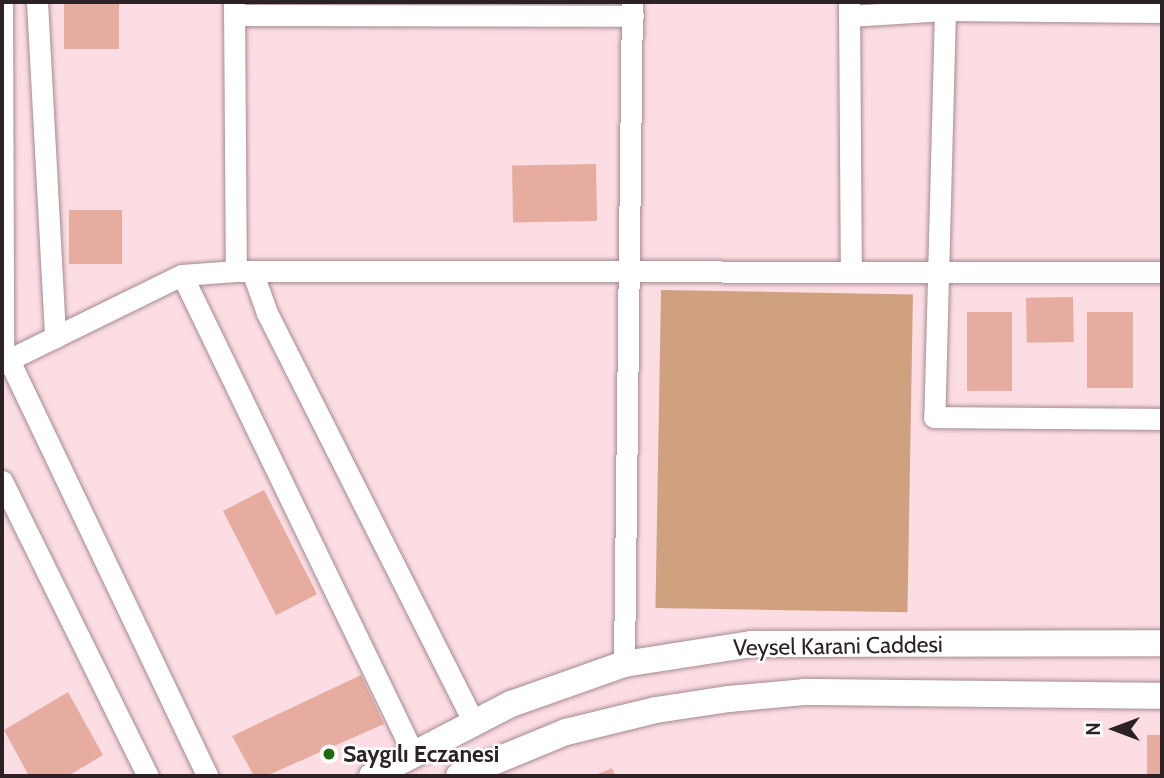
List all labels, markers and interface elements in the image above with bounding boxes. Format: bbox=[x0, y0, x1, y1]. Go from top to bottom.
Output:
street label: Veysel Karani Caddesi bbox=[733, 630, 943, 662]
north arrow bbox=[1080, 694, 1150, 764]
text: N bbox=[1082, 722, 1105, 736]
place label: Saygılı Eczanesi bbox=[343, 740, 499, 768]
marker: Saygılı Eczanesi bbox=[321, 746, 337, 762]

